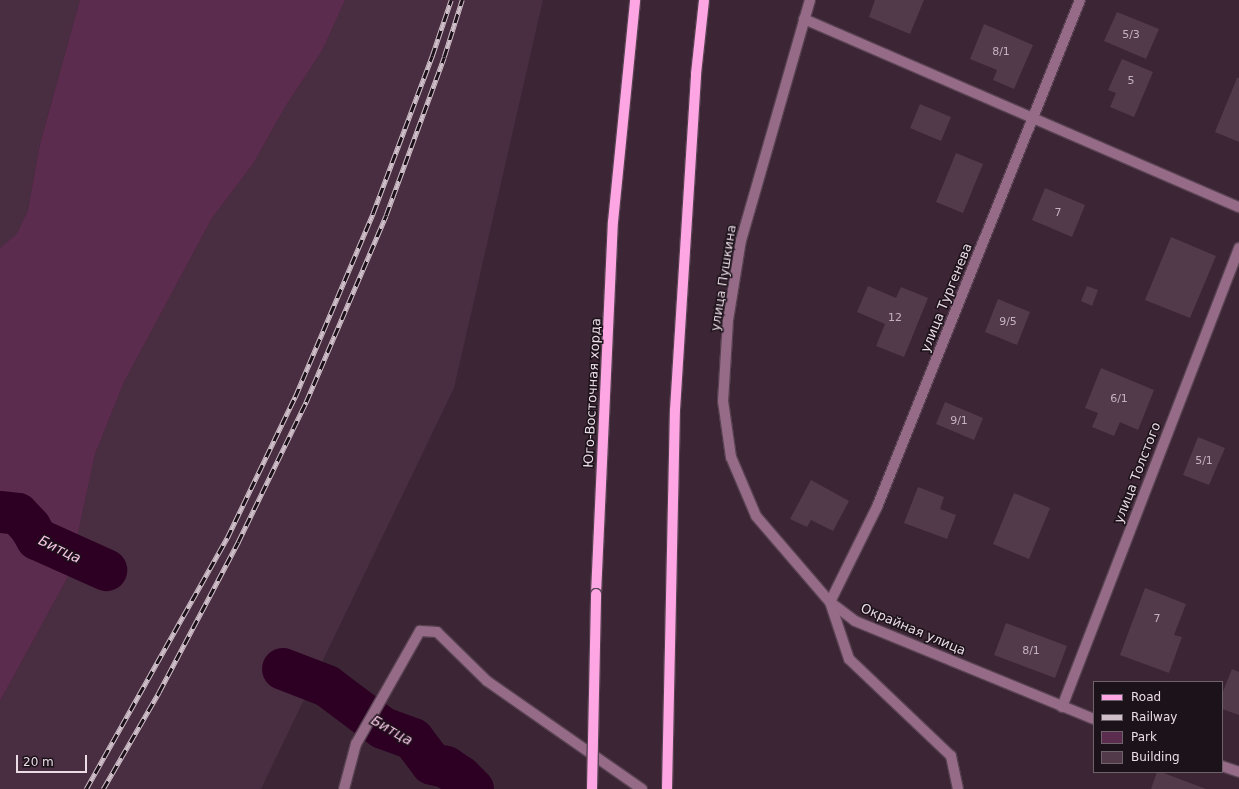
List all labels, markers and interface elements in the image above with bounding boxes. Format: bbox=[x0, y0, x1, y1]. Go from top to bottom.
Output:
house number: 5/3 bbox=[1122, 28, 1140, 42]
house number: 8/1 bbox=[992, 45, 1010, 59]
house number: 5 bbox=[1128, 74, 1134, 88]
house number: 7 bbox=[1055, 206, 1061, 220]
street label: улица Пушкина bbox=[708, 224, 740, 332]
street label: улица Тургенева bbox=[918, 241, 976, 355]
house number: 12 bbox=[888, 311, 902, 325]
house number: 9/5 bbox=[999, 315, 1017, 329]
street label: Юго-Восточная хорда bbox=[581, 318, 605, 468]
house number: 6/1 bbox=[1110, 392, 1128, 406]
house number: 9/1 bbox=[950, 414, 968, 428]
street label: улица Толстого bbox=[1112, 420, 1164, 526]
house number: 5/1 bbox=[1195, 454, 1213, 468]
water label: Битца bbox=[36, 532, 84, 566]
street label: Окрайная улица bbox=[858, 601, 968, 659]
house number: 7 bbox=[1154, 612, 1160, 626]
house number: 8/1 bbox=[1022, 644, 1040, 658]
legend bbox=[1093, 681, 1223, 773]
text: Road bbox=[1131, 690, 1161, 704]
text: Railway bbox=[1131, 710, 1177, 724]
water label: Битца bbox=[368, 711, 416, 749]
text: Park bbox=[1131, 730, 1157, 744]
scale bar bbox=[18, 747, 89, 773]
text: Building bbox=[1131, 750, 1180, 764]
text: 20 m bbox=[23, 755, 54, 769]

